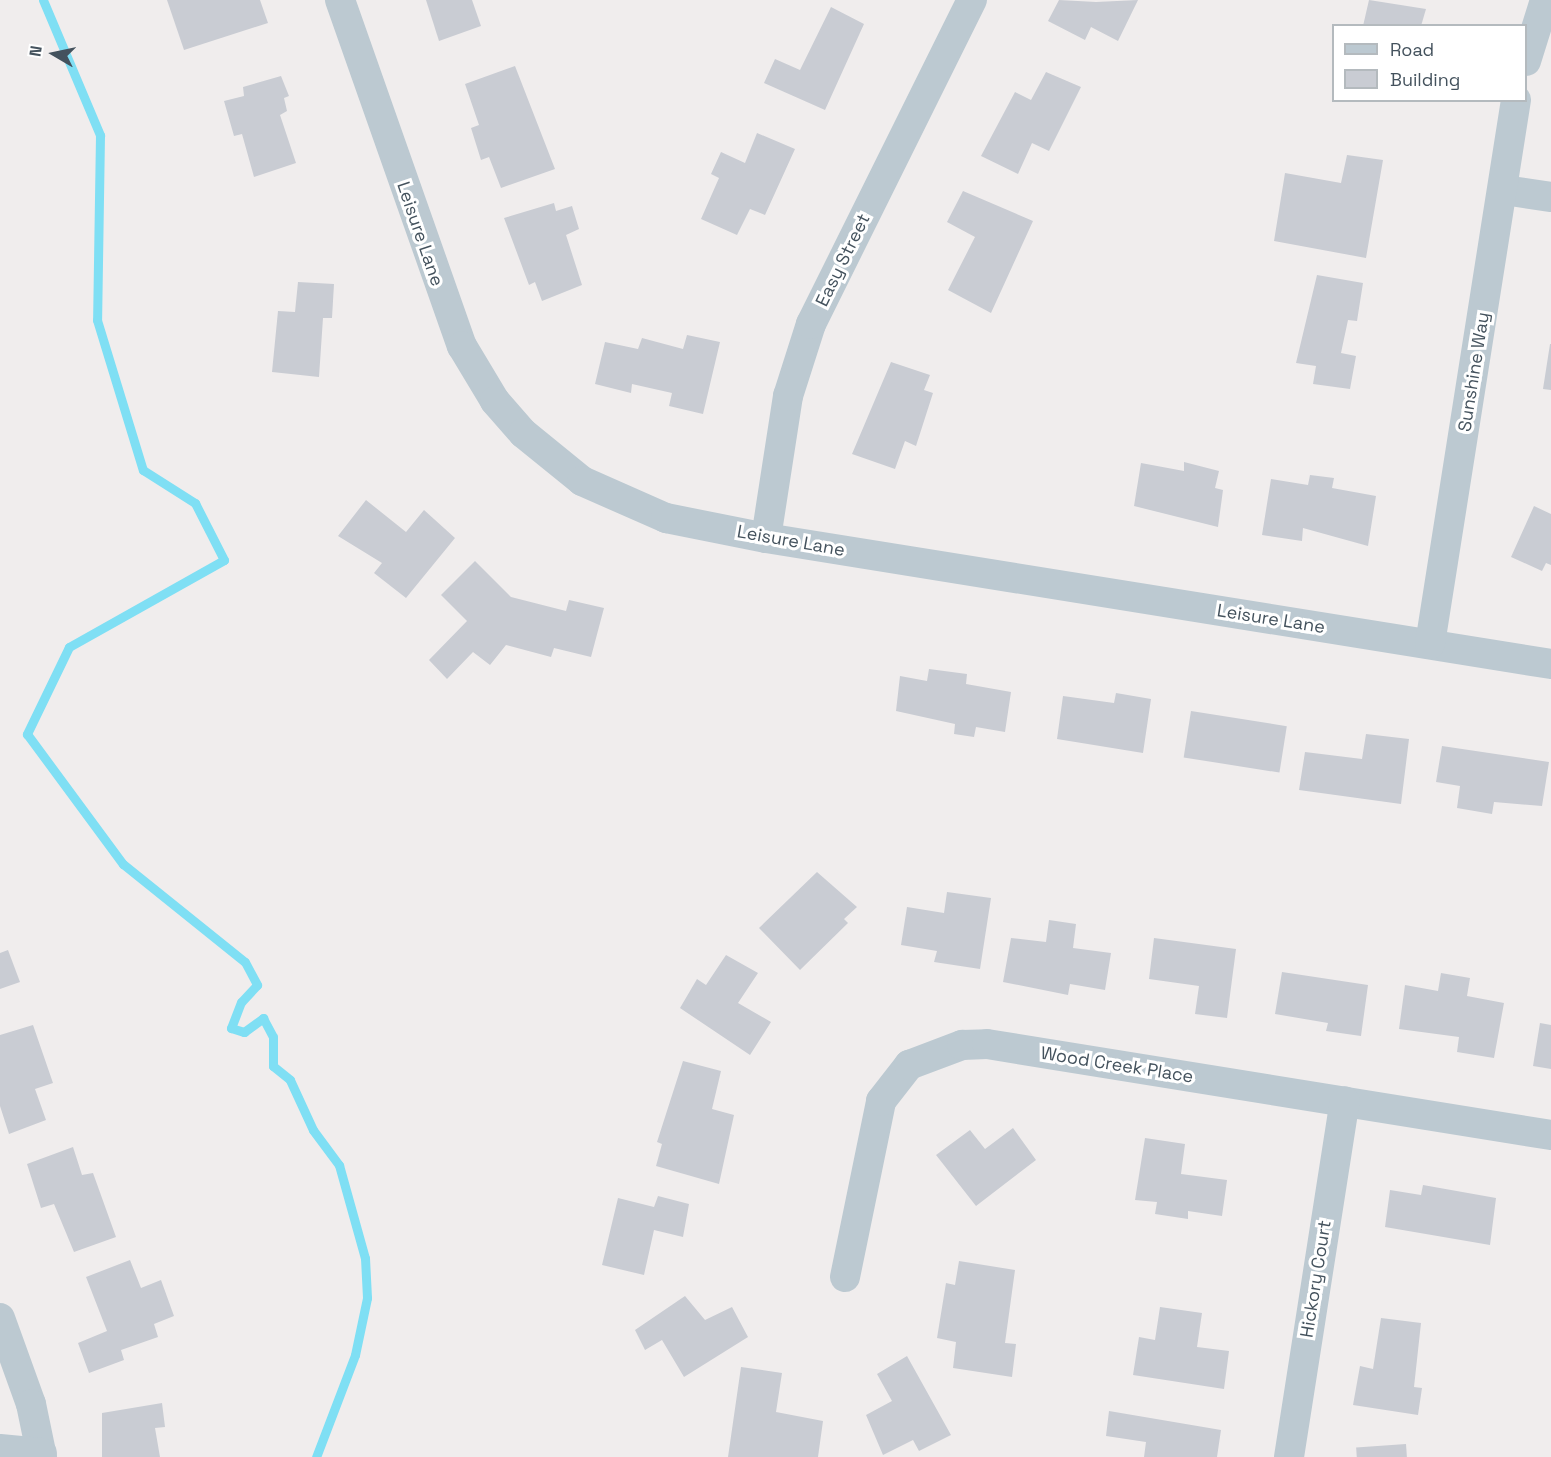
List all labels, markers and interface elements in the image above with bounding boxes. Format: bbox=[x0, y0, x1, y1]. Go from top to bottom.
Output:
north arrow bbox=[24, 24, 84, 84]
legend bbox=[1332, 24, 1527, 102]
text: Road bbox=[1390, 38, 1434, 61]
text: N bbox=[25, 44, 47, 58]
text: Building bbox=[1390, 68, 1460, 91]
street label: Leisure Lane bbox=[392, 179, 448, 289]
street label: Easy Street bbox=[811, 210, 875, 310]
street label: Sunshine Way bbox=[1454, 311, 1494, 433]
street label: Leisure Lane bbox=[735, 521, 847, 561]
street label: Leisure Lane bbox=[1216, 600, 1326, 638]
street label: Wood Creek Place bbox=[1039, 1042, 1195, 1088]
street label: Hickory Court bbox=[1296, 1219, 1336, 1339]

